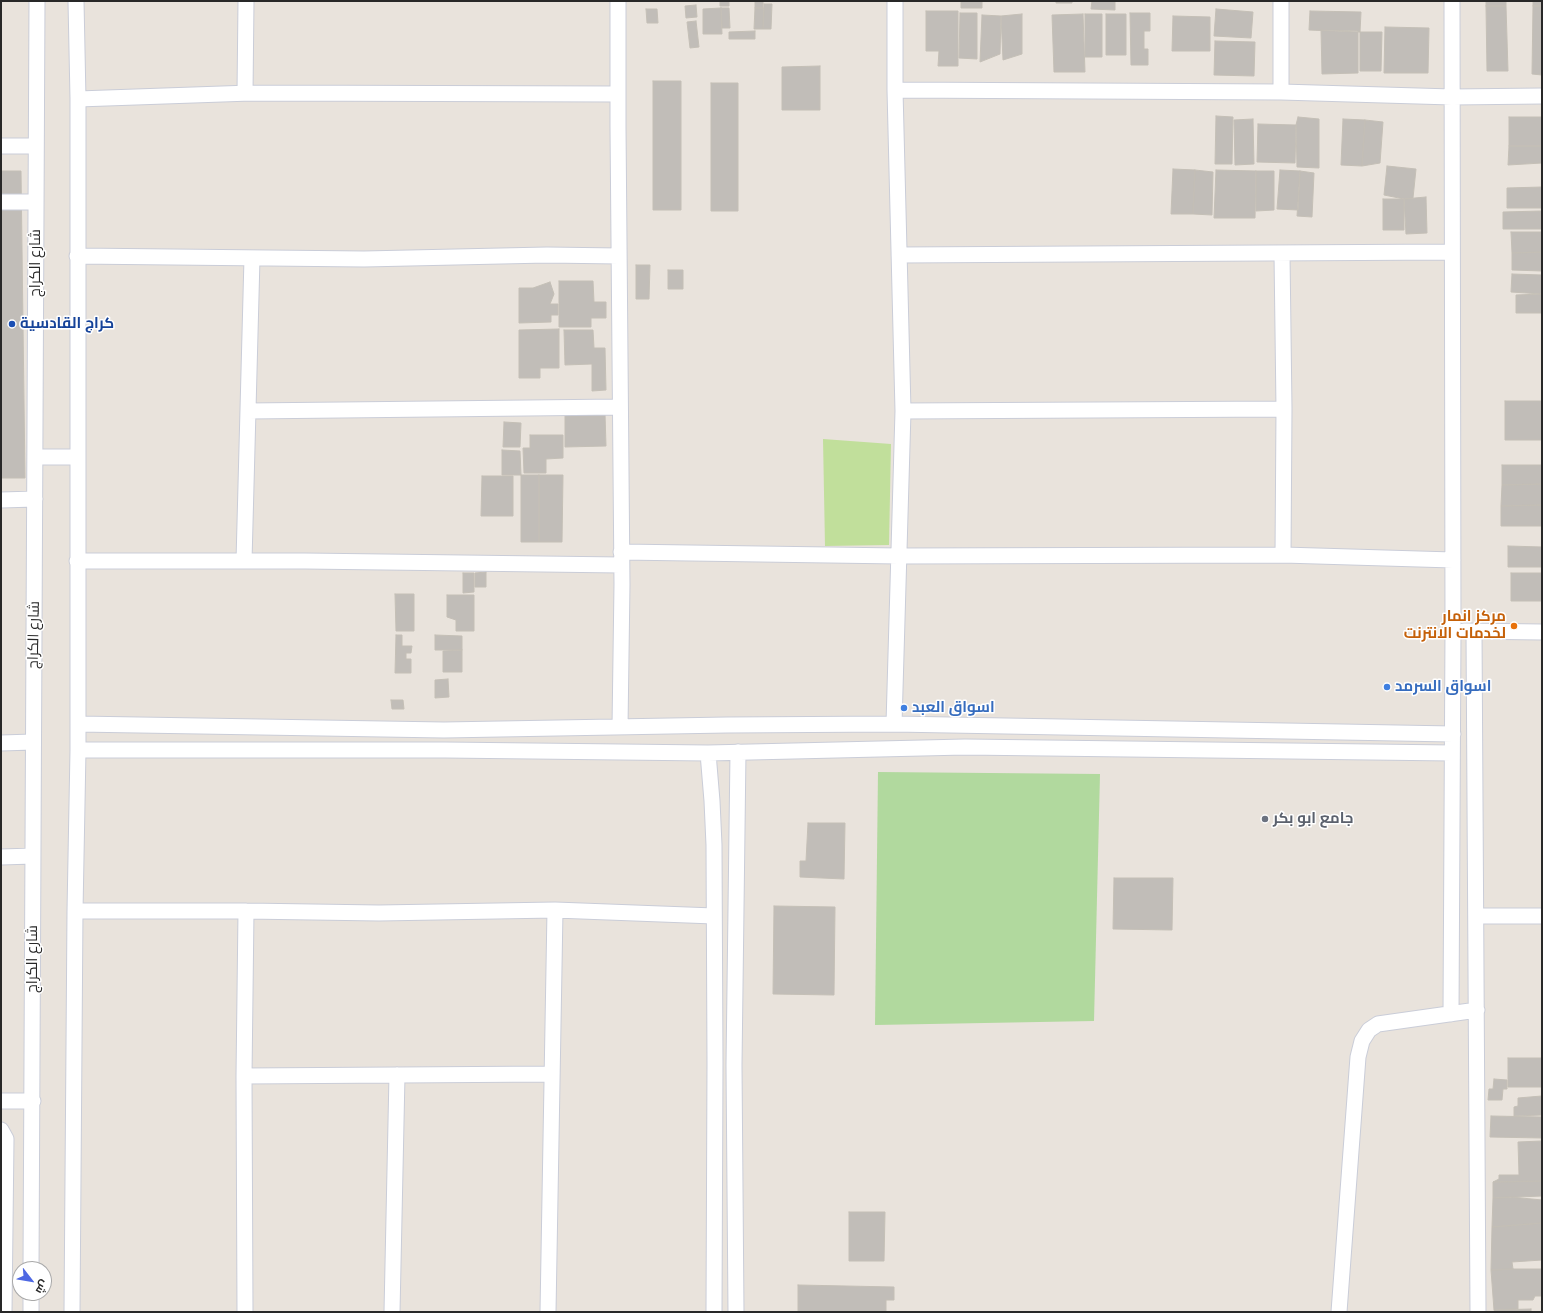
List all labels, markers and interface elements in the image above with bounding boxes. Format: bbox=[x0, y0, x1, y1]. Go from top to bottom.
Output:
street label: شارع الكراج bbox=[27, 229, 45, 297]
place label: كراج القادسية bbox=[20, 315, 114, 333]
marker: كراج القادسية bbox=[7, 319, 17, 329]
street label: شارع الكراج bbox=[24, 601, 44, 669]
place label: مركز انمار لخدمات الانترنت bbox=[1404, 608, 1506, 643]
marker: مركز انمار لخدمات الانترنت bbox=[1509, 621, 1519, 631]
place label: اسواق السرمد bbox=[1395, 678, 1491, 696]
marker: اسواق السرمد bbox=[1382, 682, 1392, 692]
place label: اسواق العبد bbox=[912, 699, 995, 717]
marker: اسواق العبد bbox=[899, 703, 909, 713]
place label: جامع ابو بكر bbox=[1273, 810, 1353, 828]
marker: جامع ابو بكر bbox=[1260, 814, 1270, 824]
street label: شارع الكراج bbox=[24, 925, 42, 993]
north arrow bbox=[12, 1261, 52, 1301]
text: ش bbox=[33, 1278, 51, 1296]

